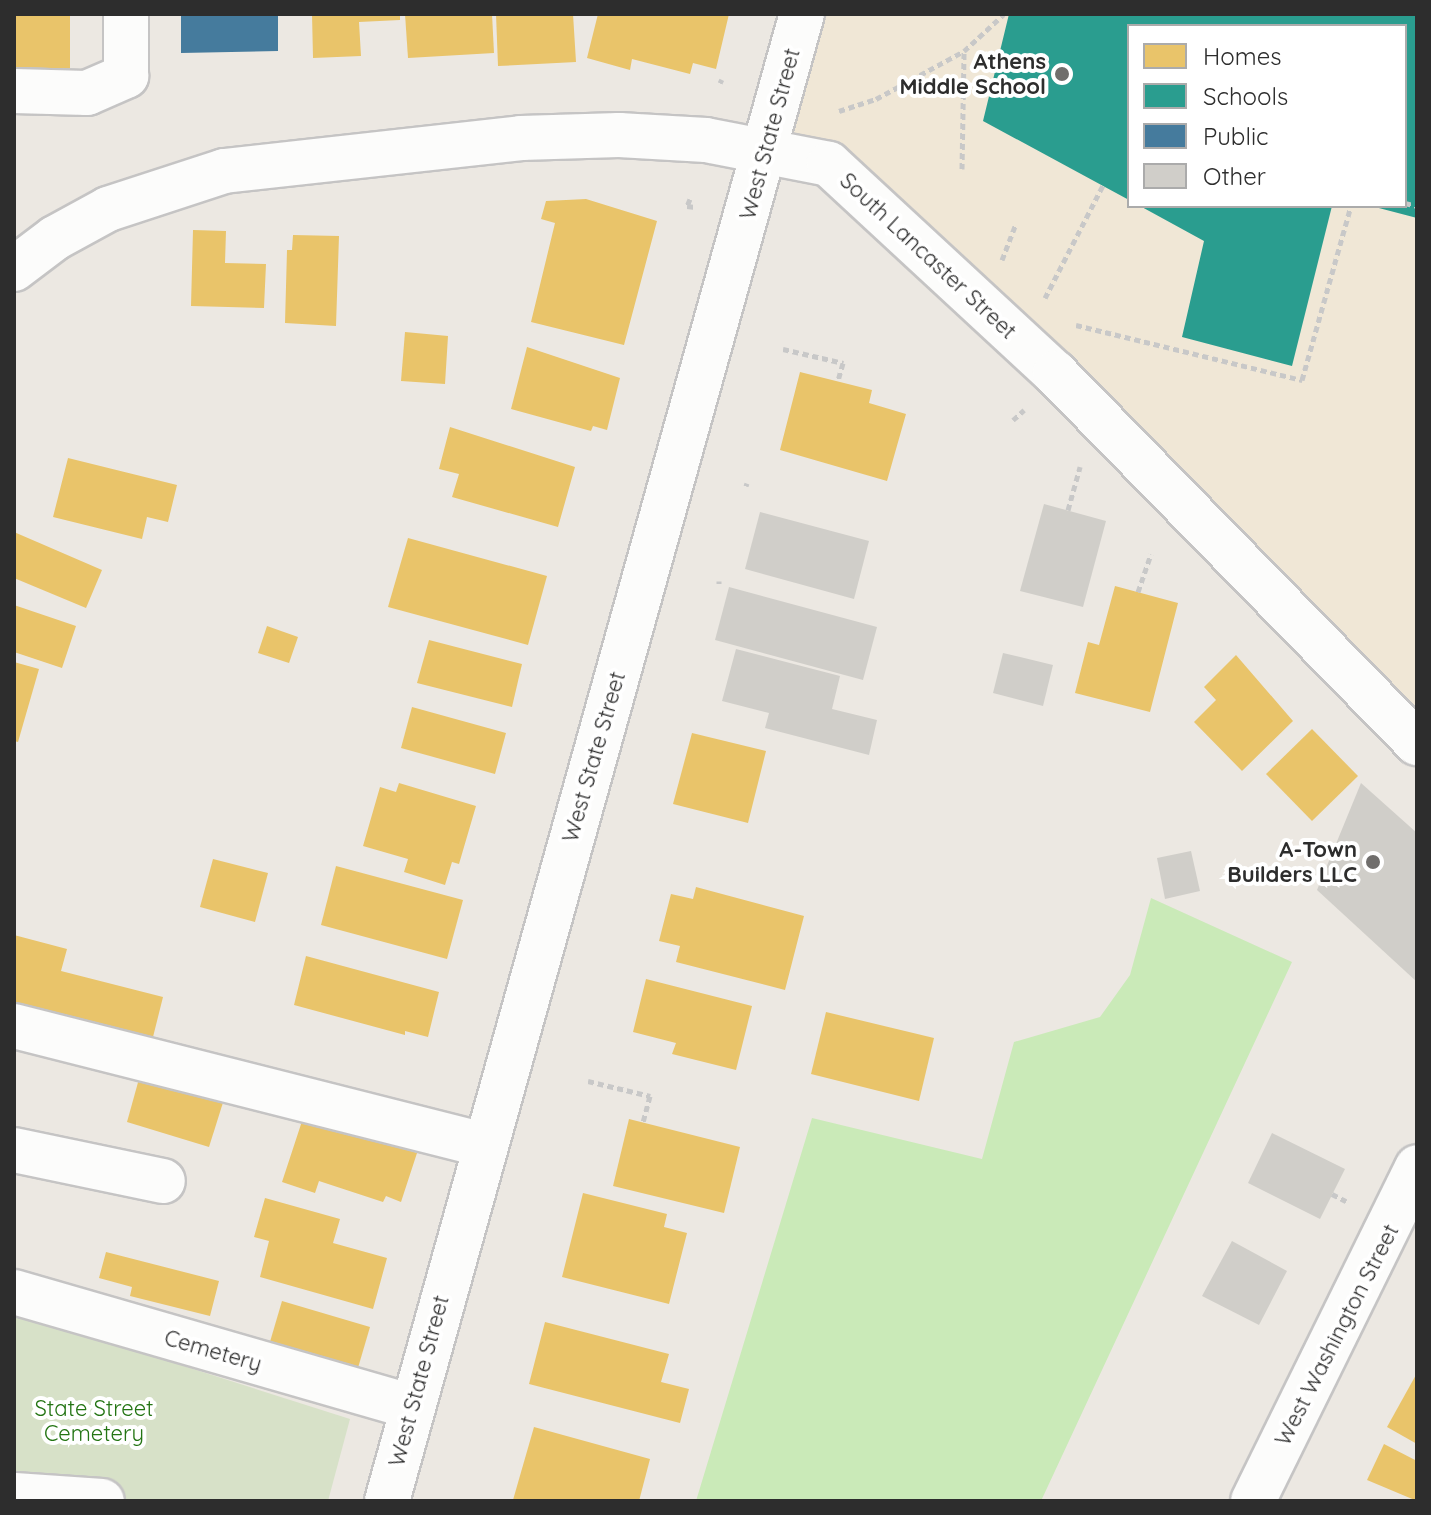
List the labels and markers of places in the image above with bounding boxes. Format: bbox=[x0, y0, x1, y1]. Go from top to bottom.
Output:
place label: Athens Middle School bbox=[899, 48, 1046, 100]
marker: Athens Middle School bbox=[1053, 65, 1071, 83]
place label: A-Town Builders LLC bbox=[1227, 836, 1357, 888]
marker: A-Town Builders LLC bbox=[1364, 853, 1382, 871]

